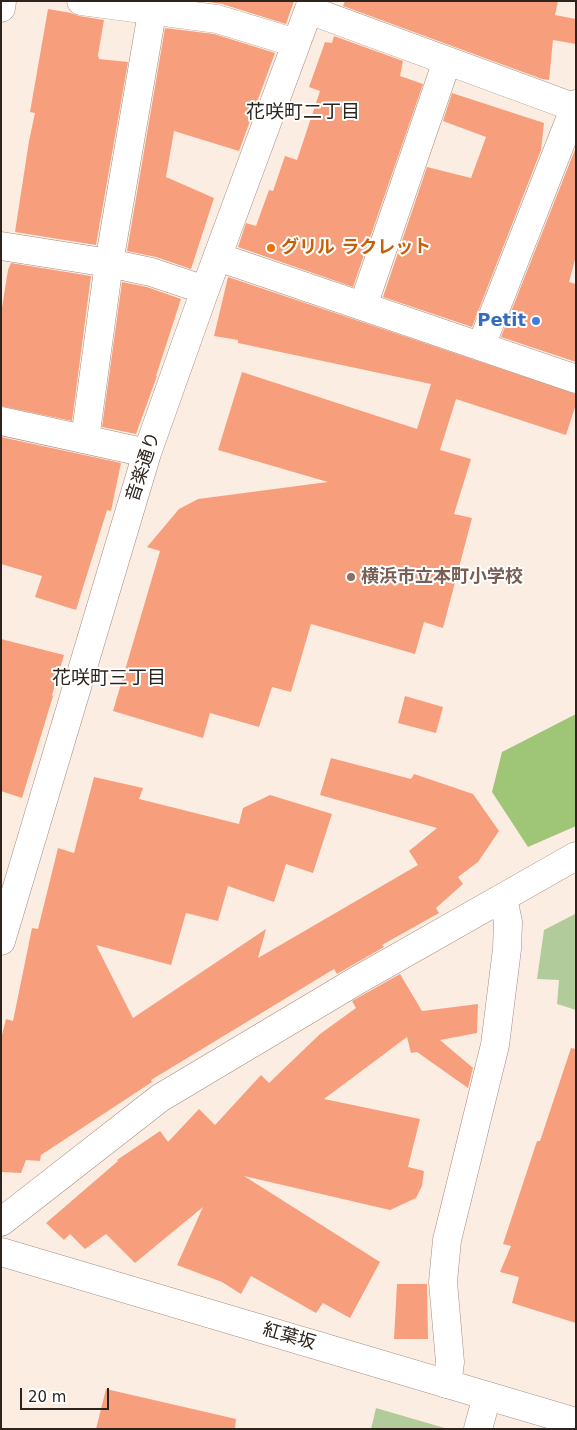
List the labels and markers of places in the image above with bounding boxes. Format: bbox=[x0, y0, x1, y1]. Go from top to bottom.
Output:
place label: グリル ラクレット bbox=[281, 237, 431, 259]
marker: グリル ラクレット bbox=[265, 242, 277, 254]
place label: Petit bbox=[477, 310, 526, 332]
marker: Petit bbox=[530, 315, 542, 327]
place label: 横浜市立本町小学校 bbox=[361, 566, 523, 588]
marker: 横浜市立本町小学校 bbox=[345, 571, 357, 583]

